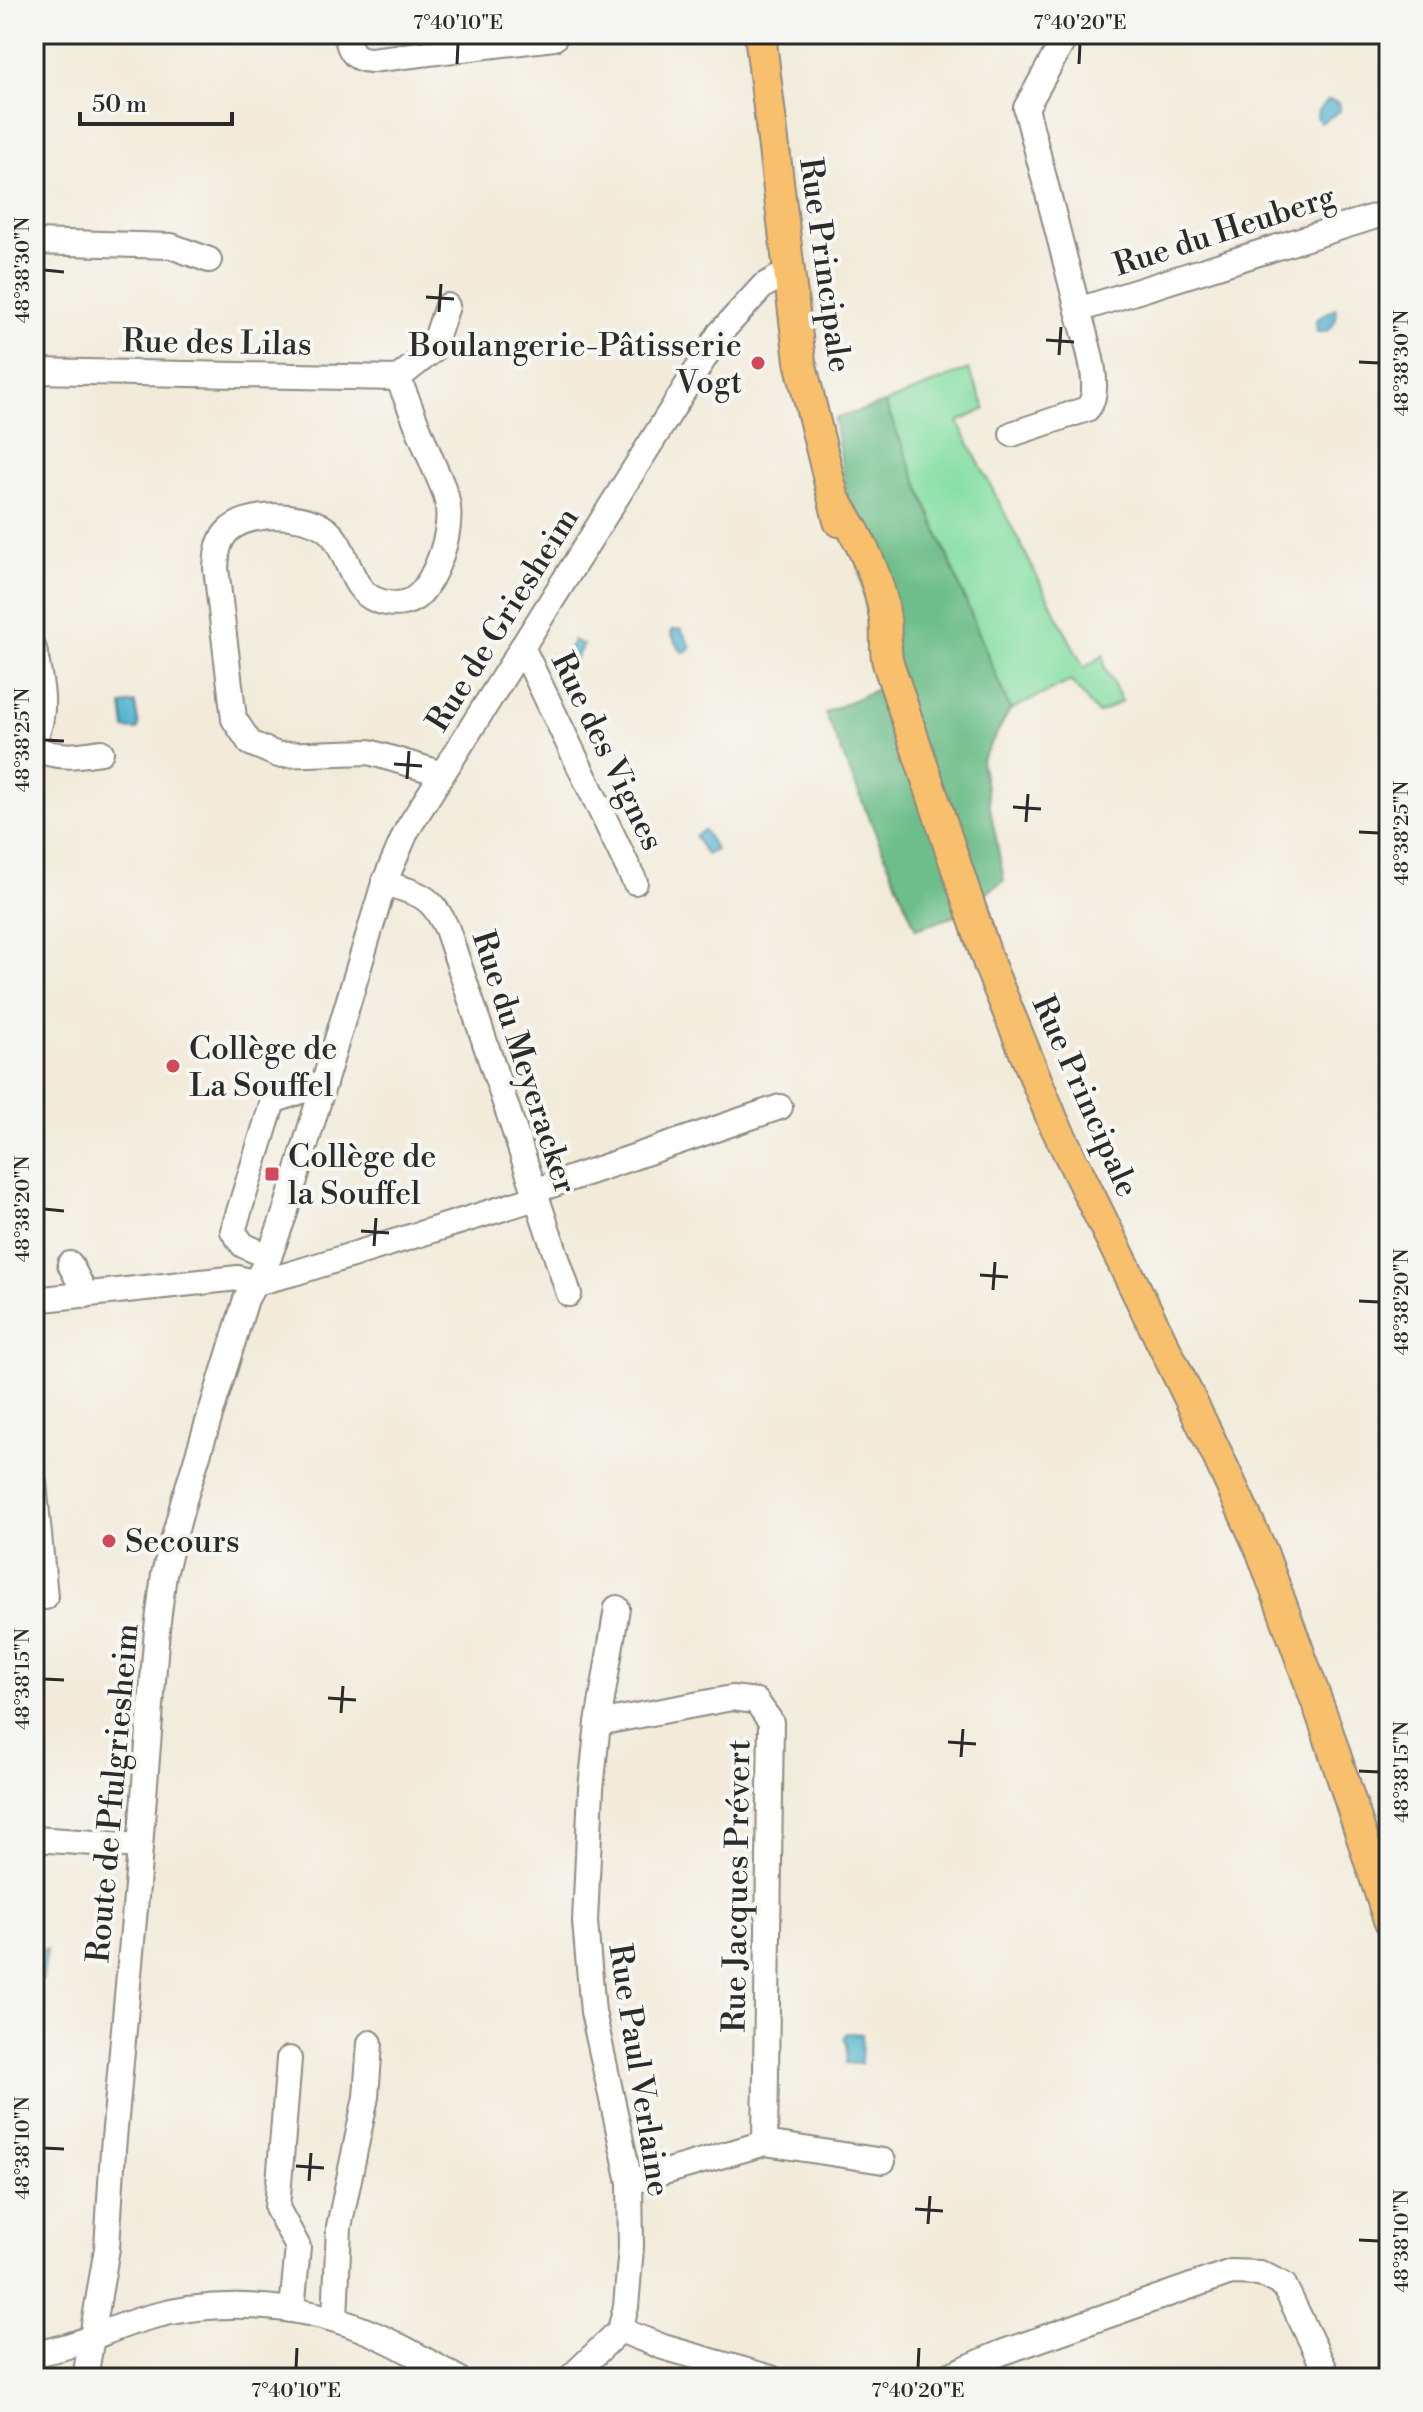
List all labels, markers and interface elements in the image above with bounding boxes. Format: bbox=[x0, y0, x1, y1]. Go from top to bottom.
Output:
text: 7°40'10"E bbox=[413, 11, 503, 36]
text: 7°40'20"E bbox=[1033, 11, 1127, 36]
scale bar bbox=[80, 76, 232, 126]
text: 50 m bbox=[92, 90, 147, 120]
street label: Rue Principale bbox=[790, 155, 860, 375]
street label: Rue du Heuberg bbox=[1108, 176, 1341, 286]
text: 48°38'30"N bbox=[11, 217, 36, 323]
text: 48°38'30"N bbox=[1390, 310, 1415, 416]
street label: Rue des Lilas bbox=[122, 321, 312, 365]
place label: Boulangerie-Pâtisserie Vogt bbox=[408, 326, 742, 403]
marker: Boulangerie-Pâtisserie Vogt bbox=[749, 354, 767, 372]
street label: Rue de Griesheim bbox=[418, 500, 588, 739]
street label: Rue des Vignes bbox=[542, 646, 672, 857]
text: 48°38'25"N bbox=[11, 688, 36, 792]
text: 48°38'25"N bbox=[1390, 781, 1415, 885]
street label: Rue du Meyeracker bbox=[463, 926, 585, 1199]
street label: Rue Principale bbox=[1023, 990, 1147, 1203]
place label: Collège de La Souffel bbox=[189, 1029, 337, 1106]
marker: Collège de La Souffel bbox=[164, 1057, 182, 1075]
place label: Collège de la Souffel bbox=[288, 1137, 436, 1214]
text: 48°38'20"N bbox=[11, 1156, 36, 1262]
marker: Collège de la Souffel bbox=[263, 1165, 281, 1183]
text: 48°38'20"N bbox=[1390, 1249, 1415, 1355]
place label: Secours bbox=[125, 1522, 240, 1562]
marker: Secours bbox=[100, 1532, 118, 1550]
street label: Route de Pfulgriesheim bbox=[78, 1622, 148, 1964]
text: 48°38'15"N bbox=[11, 1628, 36, 1730]
text: 48°38'15"N bbox=[1390, 1721, 1415, 1823]
street label: Rue Jacques Prévert bbox=[714, 1739, 760, 2033]
street label: Rue Paul Verlaine bbox=[599, 1941, 679, 2199]
text: 48°38'10"N bbox=[11, 2096, 36, 2200]
text: 48°38'10"N bbox=[1390, 2189, 1415, 2293]
text: 7°40'10"E bbox=[251, 2379, 341, 2404]
text: 7°40'20"E bbox=[871, 2379, 965, 2404]

